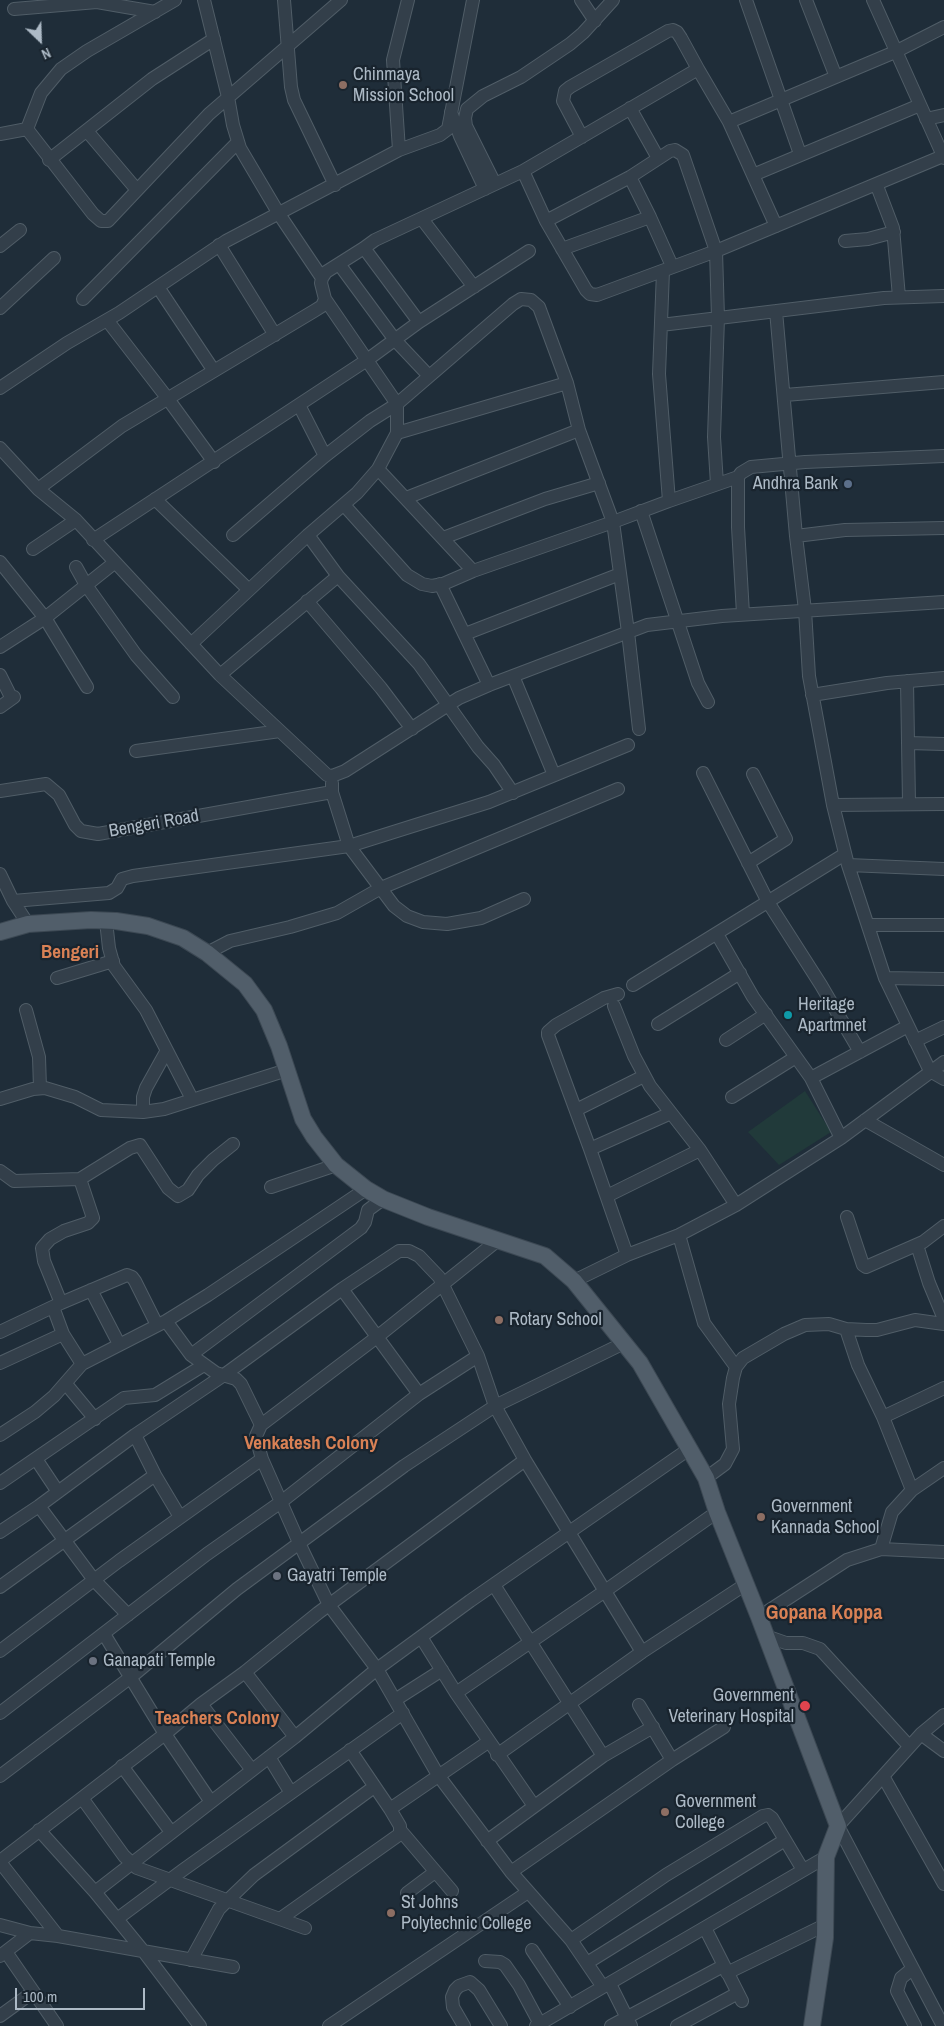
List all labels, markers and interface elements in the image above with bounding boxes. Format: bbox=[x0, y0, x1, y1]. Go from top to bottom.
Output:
north arrow bbox=[15, 15, 65, 65]
text: N bbox=[39, 44, 54, 64]
place label: Chinmaya Mission School bbox=[353, 64, 454, 106]
marker: Chinmaya Mission School bbox=[337, 79, 349, 91]
place label: Andhra Bank bbox=[753, 473, 838, 495]
marker: Andhra Bank bbox=[842, 478, 854, 490]
street label: Bengeri Road bbox=[107, 805, 201, 843]
district label: Bengeri bbox=[41, 942, 99, 964]
place label: Heritage Apartmnet bbox=[798, 994, 866, 1036]
marker: Heritage Apartmnet bbox=[782, 1009, 794, 1021]
place label: Rotary School bbox=[509, 1309, 602, 1331]
marker: Rotary School bbox=[493, 1314, 505, 1326]
district label: Venkatesh Colony bbox=[244, 1433, 378, 1455]
place label: Government Kannada School bbox=[771, 1496, 879, 1538]
marker: Government Kannada School bbox=[755, 1511, 767, 1523]
place label: Gayatri Temple bbox=[287, 1565, 387, 1587]
marker: Gayatri Temple bbox=[271, 1570, 283, 1582]
district label: Gopana Koppa bbox=[766, 1602, 882, 1626]
place label: Ganapati Temple bbox=[103, 1650, 215, 1672]
marker: Ganapati Temple bbox=[87, 1655, 99, 1667]
place label: Government Veterinary Hospital bbox=[668, 1685, 794, 1728]
marker: Government Veterinary Hospital bbox=[798, 1699, 812, 1713]
district label: Teachers Colony bbox=[155, 1708, 279, 1730]
place label: Government College bbox=[675, 1791, 756, 1834]
marker: Government College bbox=[659, 1806, 671, 1818]
place label: St Johns Polytechnic College bbox=[401, 1892, 531, 1935]
marker: St Johns Polytechnic College bbox=[385, 1907, 397, 1919]
scale bar bbox=[18, 1978, 148, 2010]
text: 100 m bbox=[23, 1986, 57, 2007]

